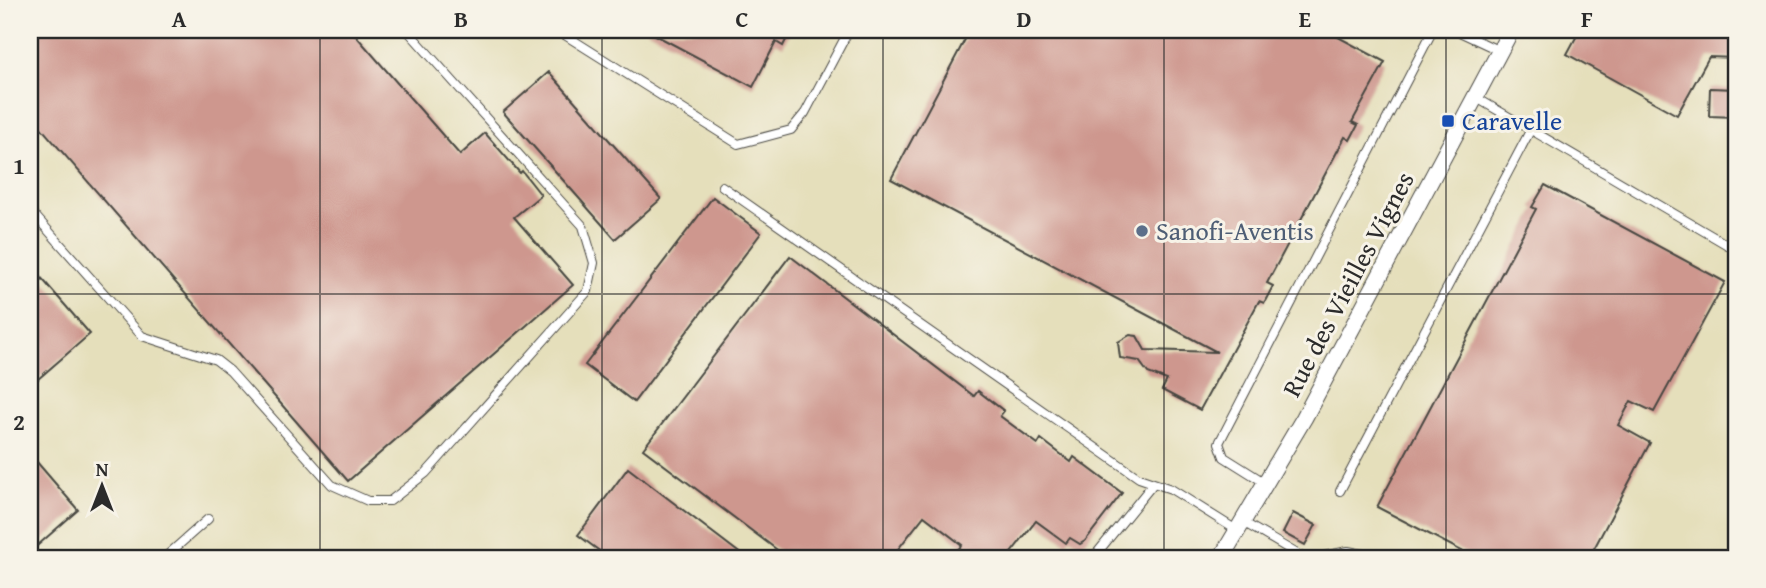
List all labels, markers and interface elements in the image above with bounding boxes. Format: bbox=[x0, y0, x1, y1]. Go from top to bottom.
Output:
text: A bbox=[172, 2, 187, 35]
text: B bbox=[454, 2, 468, 35]
text: C bbox=[735, 2, 749, 35]
text: D bbox=[1017, 2, 1032, 35]
text: E bbox=[1299, 2, 1311, 35]
text: F bbox=[1581, 2, 1593, 35]
place label: Caravelle bbox=[1462, 101, 1562, 140]
marker: Caravelle bbox=[1440, 113, 1456, 129]
text: 1 bbox=[13, 149, 25, 182]
street label: Rue des Vieilles Vignes bbox=[1272, 164, 1423, 403]
place label: Sanofi-Aventis bbox=[1156, 211, 1314, 250]
marker: Sanofi-Aventis bbox=[1134, 223, 1150, 239]
text: 2 bbox=[13, 405, 25, 438]
north arrow bbox=[66, 452, 136, 522]
text: N bbox=[96, 455, 109, 483]

